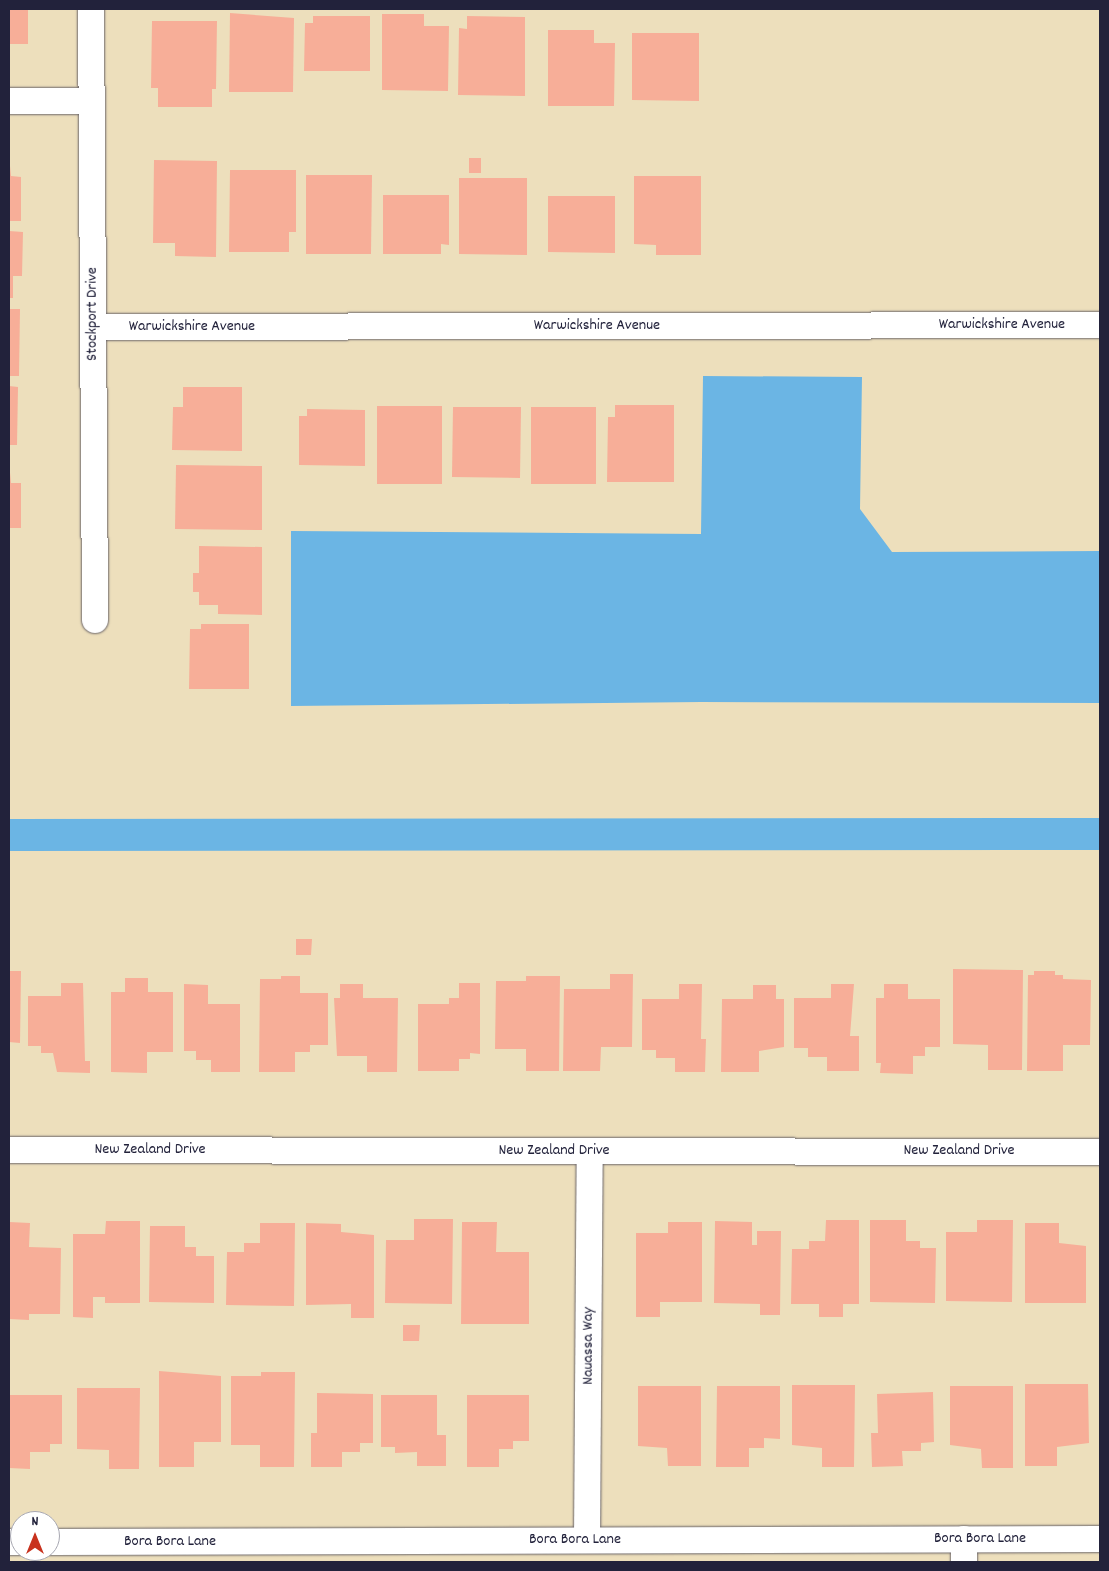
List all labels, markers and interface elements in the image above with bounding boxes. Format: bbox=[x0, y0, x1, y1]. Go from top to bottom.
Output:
street label: Stockport Drive bbox=[83, 267, 103, 361]
street label: Warwickshire Avenue bbox=[939, 315, 1065, 335]
street label: Warwickshire Avenue bbox=[534, 316, 660, 336]
street label: Warwickshire Avenue bbox=[129, 317, 255, 337]
street label: New Zealand Drive bbox=[94, 1140, 206, 1160]
street label: New Zealand Drive bbox=[498, 1141, 610, 1161]
street label: New Zealand Drive bbox=[903, 1141, 1015, 1161]
street label: Nauassa Way bbox=[579, 1307, 599, 1385]
north arrow bbox=[10, 1511, 60, 1561]
text: N bbox=[32, 1512, 38, 1532]
street label: Bora Bora Lane bbox=[934, 1529, 1026, 1549]
street label: Bora Bora Lane bbox=[529, 1530, 621, 1550]
street label: Bora Bora Lane bbox=[124, 1532, 216, 1552]

